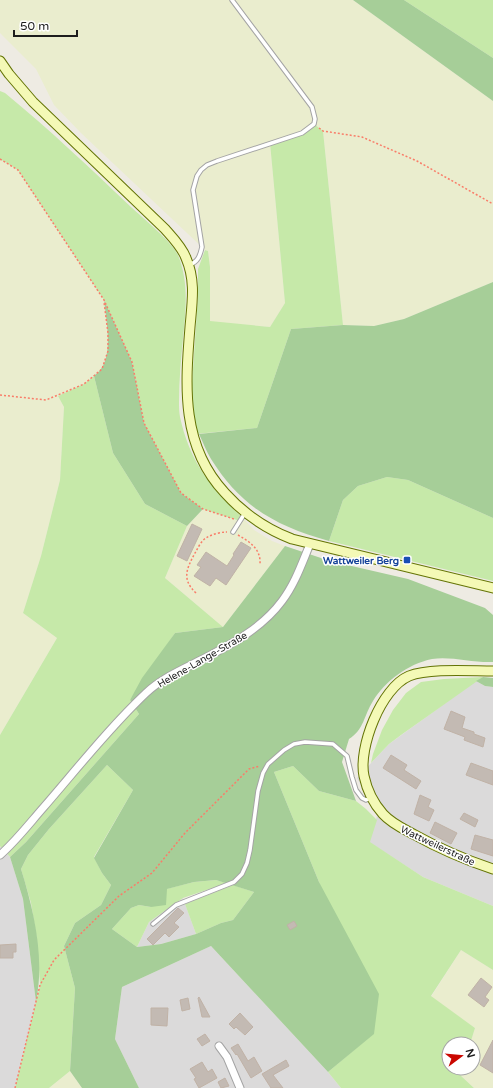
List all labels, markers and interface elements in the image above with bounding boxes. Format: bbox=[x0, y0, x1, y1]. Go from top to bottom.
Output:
scale bar bbox=[14, 12, 77, 38]
text: 50 m bbox=[20, 19, 49, 33]
place label: Wattweiler Berg bbox=[323, 555, 399, 567]
marker: Wattweiler Berg bbox=[402, 555, 412, 565]
street label: Helene-Lange-Straße bbox=[156, 629, 250, 690]
street label: Wattweilerstraße bbox=[399, 823, 477, 869]
north arrow bbox=[441, 1036, 481, 1076]
text: N bbox=[463, 1047, 478, 1059]

